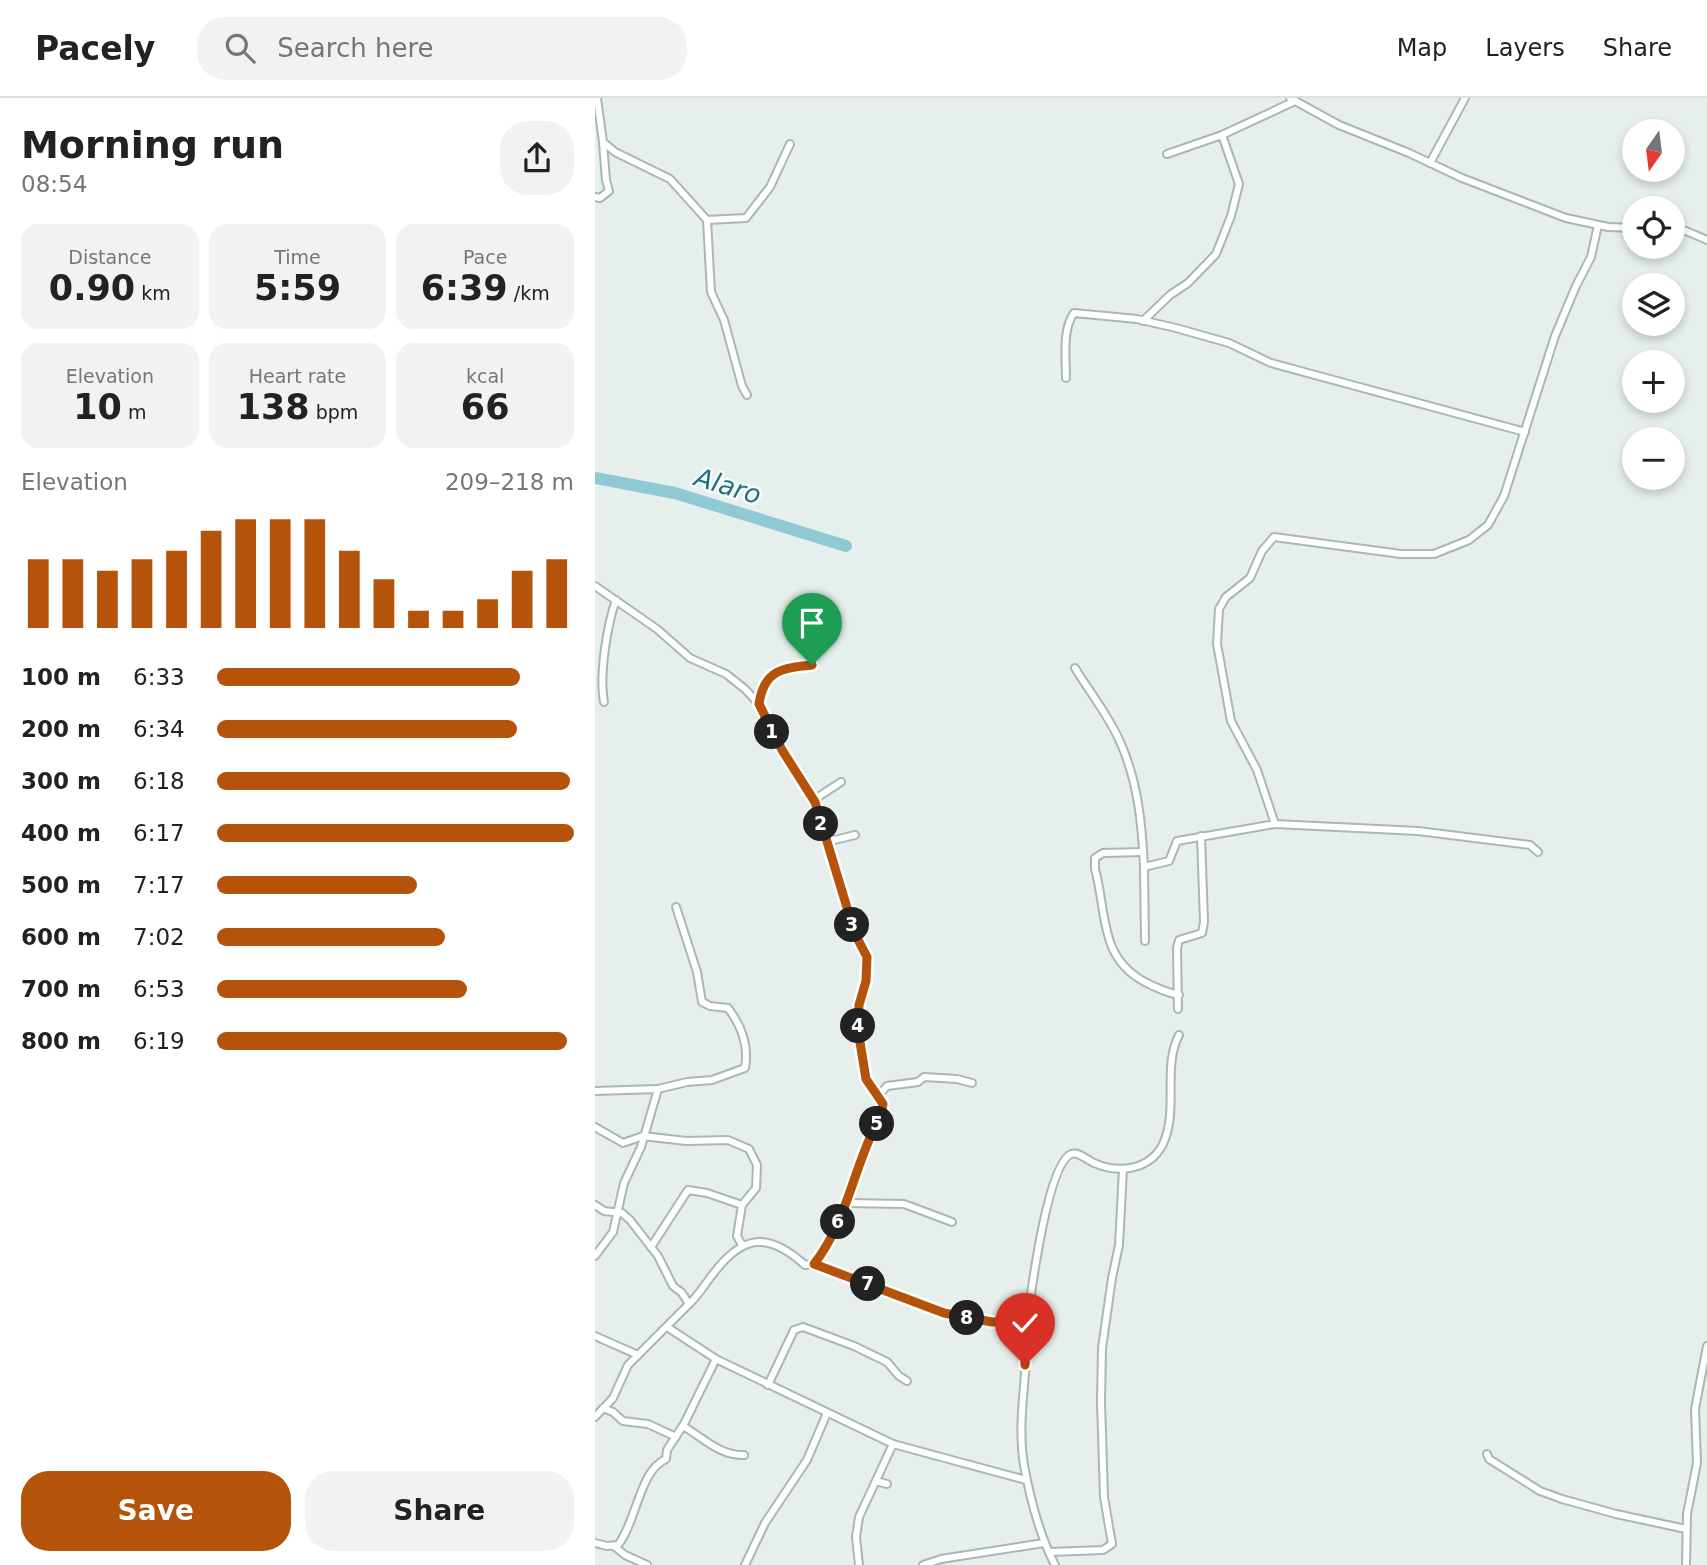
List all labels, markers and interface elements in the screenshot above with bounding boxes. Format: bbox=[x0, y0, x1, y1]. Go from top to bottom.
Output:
search box bbox=[197, 17, 687, 80]
text: Pacely bbox=[35, 29, 155, 68]
icon: search bbox=[221, 29, 259, 67]
text: Search here bbox=[277, 33, 434, 63]
text: Map bbox=[1397, 34, 1447, 62]
text: Layers bbox=[1485, 34, 1565, 62]
text: Share bbox=[1603, 34, 1672, 62]
north arrow bbox=[1622, 119, 1685, 182]
map controls bbox=[1622, 119, 1685, 490]
button: share bbox=[500, 121, 574, 195]
text: Morning run bbox=[21, 123, 284, 167]
text: 08:54 bbox=[21, 171, 87, 197]
button: locate bbox=[1622, 196, 1685, 259]
text: Distance bbox=[68, 246, 151, 268]
text: Time bbox=[274, 246, 321, 268]
text: Pace bbox=[463, 246, 507, 268]
text: 0.90 bbox=[49, 268, 135, 308]
text: 5:59 bbox=[254, 268, 341, 308]
text: 6:39 bbox=[421, 268, 508, 308]
button: layers bbox=[1622, 273, 1685, 336]
text: km bbox=[135, 282, 171, 304]
text: /km bbox=[508, 282, 550, 304]
button: + bbox=[1622, 350, 1685, 413]
text: Elevation bbox=[66, 365, 154, 387]
text: Heart rate bbox=[249, 365, 346, 387]
text: kcal bbox=[466, 365, 504, 387]
text: 10 bbox=[73, 387, 122, 427]
text: 138 bbox=[237, 387, 310, 427]
text: 66 bbox=[461, 387, 510, 427]
text: m bbox=[122, 401, 146, 423]
text: bpm bbox=[310, 401, 358, 423]
button: − bbox=[1622, 427, 1685, 490]
water label: Alaro bbox=[689, 461, 765, 510]
text: Elevation bbox=[21, 469, 128, 495]
text: 209–218 m bbox=[445, 469, 574, 495]
pin bbox=[782, 593, 842, 665]
icon: arrive bbox=[793, 604, 831, 642]
text: 100 m bbox=[21, 664, 101, 690]
text: 6:33 bbox=[133, 664, 185, 690]
pin: 1 bbox=[755, 714, 789, 750]
text: 200 m bbox=[21, 716, 101, 742]
text: 6:34 bbox=[133, 716, 185, 742]
text: 1 bbox=[765, 720, 778, 742]
text: 300 m bbox=[21, 768, 101, 794]
text: 6:18 bbox=[133, 768, 185, 794]
pin: 2 bbox=[803, 806, 839, 842]
text: 2 bbox=[814, 812, 827, 834]
text: 400 m bbox=[21, 820, 101, 846]
text: 6:17 bbox=[133, 820, 185, 846]
text: 500 m bbox=[21, 872, 101, 898]
text: 7:17 bbox=[133, 872, 185, 898]
pin: 3 bbox=[835, 908, 869, 942]
text: 3 bbox=[845, 913, 858, 935]
text: 600 m bbox=[21, 924, 101, 950]
text: 7:02 bbox=[133, 924, 185, 950]
text: 700 m bbox=[21, 976, 101, 1002]
text: 6:53 bbox=[133, 976, 185, 1002]
pin: 4 bbox=[841, 1009, 875, 1044]
text: 4 bbox=[851, 1014, 864, 1036]
text: 800 m bbox=[21, 1028, 101, 1054]
text: 6:19 bbox=[133, 1028, 185, 1054]
pin: 5 bbox=[859, 1107, 895, 1142]
text: 5 bbox=[870, 1112, 883, 1134]
pin: 6 bbox=[821, 1204, 855, 1240]
text: 6 bbox=[831, 1210, 844, 1232]
pin: 7 bbox=[851, 1266, 885, 1302]
text: 7 bbox=[861, 1272, 874, 1294]
pin bbox=[995, 1293, 1055, 1365]
pin: 8 bbox=[949, 1300, 985, 1336]
icon: check bbox=[1006, 1304, 1044, 1342]
text: 8 bbox=[960, 1306, 973, 1328]
button: Save bbox=[21, 1471, 291, 1551]
button: Share bbox=[305, 1471, 574, 1551]

